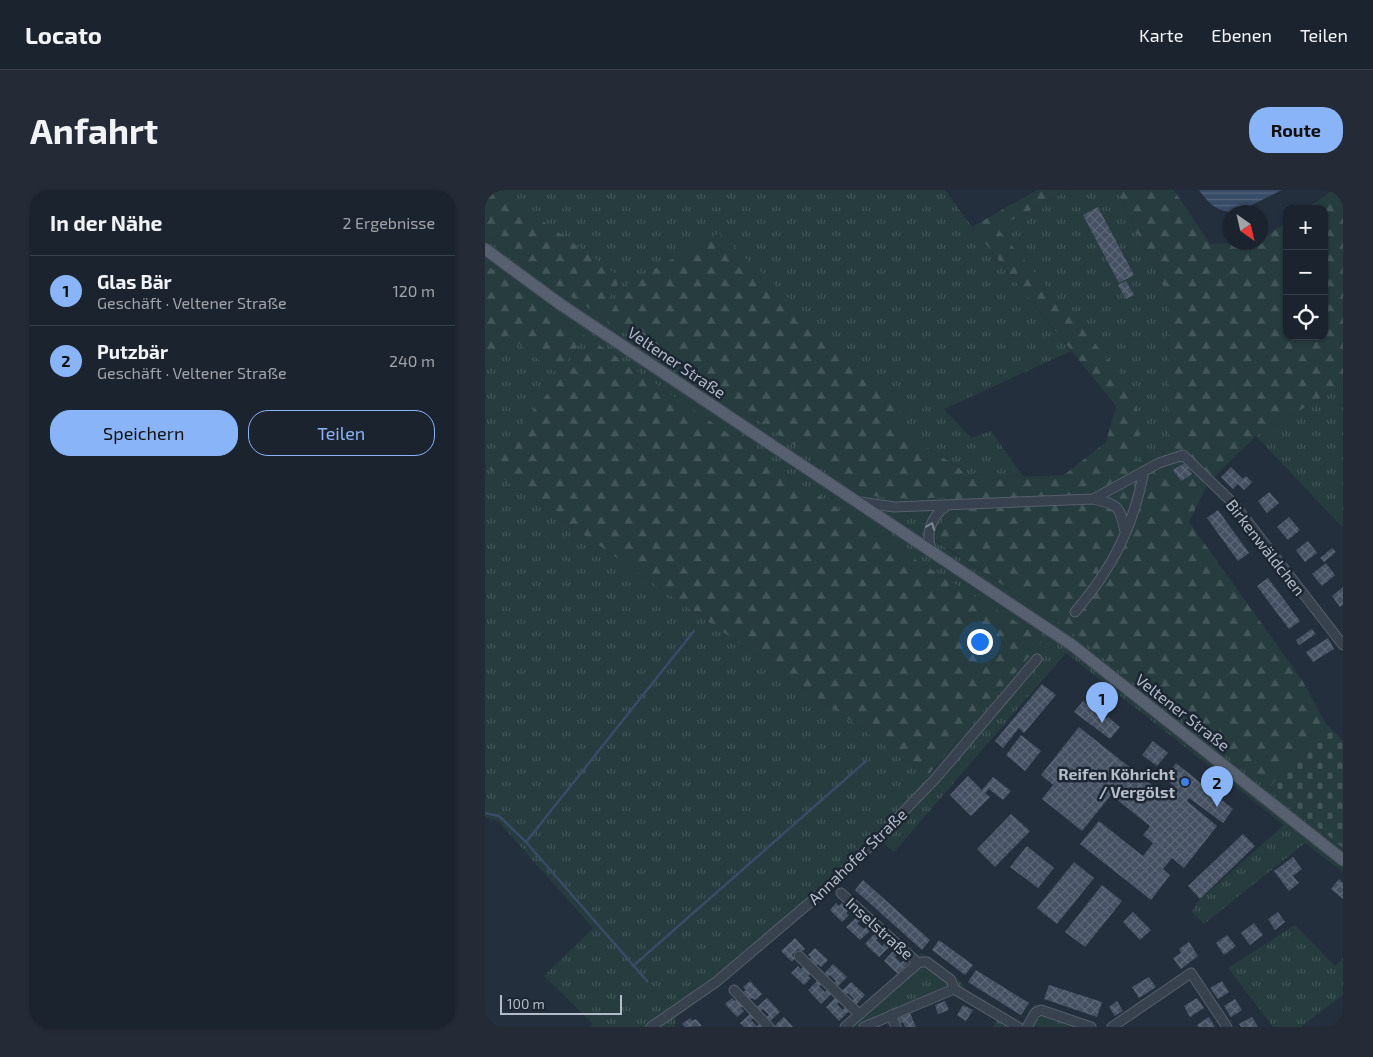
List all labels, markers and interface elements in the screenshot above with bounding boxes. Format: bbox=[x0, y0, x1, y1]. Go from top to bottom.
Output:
text: Locato bbox=[25, 20, 102, 49]
text: Karte bbox=[1139, 24, 1183, 46]
text: Ebenen bbox=[1211, 24, 1272, 46]
text: Teilen bbox=[1300, 24, 1348, 46]
button: Route bbox=[1249, 107, 1343, 153]
text: Anfahrt bbox=[30, 109, 158, 151]
north arrow bbox=[1223, 205, 1268, 250]
map controls bbox=[1283, 205, 1328, 340]
button: + bbox=[1283, 205, 1328, 250]
text: In der Nähe bbox=[50, 210, 162, 235]
text: 2 Ergebnisse bbox=[342, 213, 435, 232]
button: − bbox=[1283, 250, 1328, 295]
text: Glas Bär bbox=[97, 270, 172, 293]
text: 1 bbox=[63, 281, 69, 300]
text: 120 m bbox=[392, 281, 435, 300]
text: Geschäft · Veltener Straße bbox=[97, 293, 287, 312]
button: locate bbox=[1283, 295, 1328, 340]
street label: Veltener Straße bbox=[624, 322, 730, 402]
text: Putzbär bbox=[97, 340, 168, 363]
text: 2 bbox=[61, 351, 71, 370]
text: 240 m bbox=[389, 351, 435, 370]
text: Geschäft · Veltener Straße bbox=[97, 363, 287, 382]
button: Speichern bbox=[50, 410, 238, 456]
button: Teilen bbox=[248, 410, 435, 456]
street label: Birkenwäldchen bbox=[1223, 495, 1309, 599]
one-way arrow bbox=[925, 522, 935, 531]
your location bbox=[967, 629, 993, 655]
street label: Veltener Straße bbox=[1132, 669, 1234, 755]
pin: 1 bbox=[1086, 682, 1118, 723]
place label: Reifen Köhricht / Vergölst bbox=[1058, 764, 1175, 801]
pin: 2 bbox=[1201, 766, 1233, 807]
marker: Reifen Köhricht / Vergölst bbox=[1179, 776, 1191, 788]
street label: Annahofer Straße bbox=[804, 804, 910, 908]
street label: Inselstraße bbox=[843, 893, 917, 963]
scale bar bbox=[500, 992, 623, 1015]
text: 100 m bbox=[507, 995, 545, 1012]

